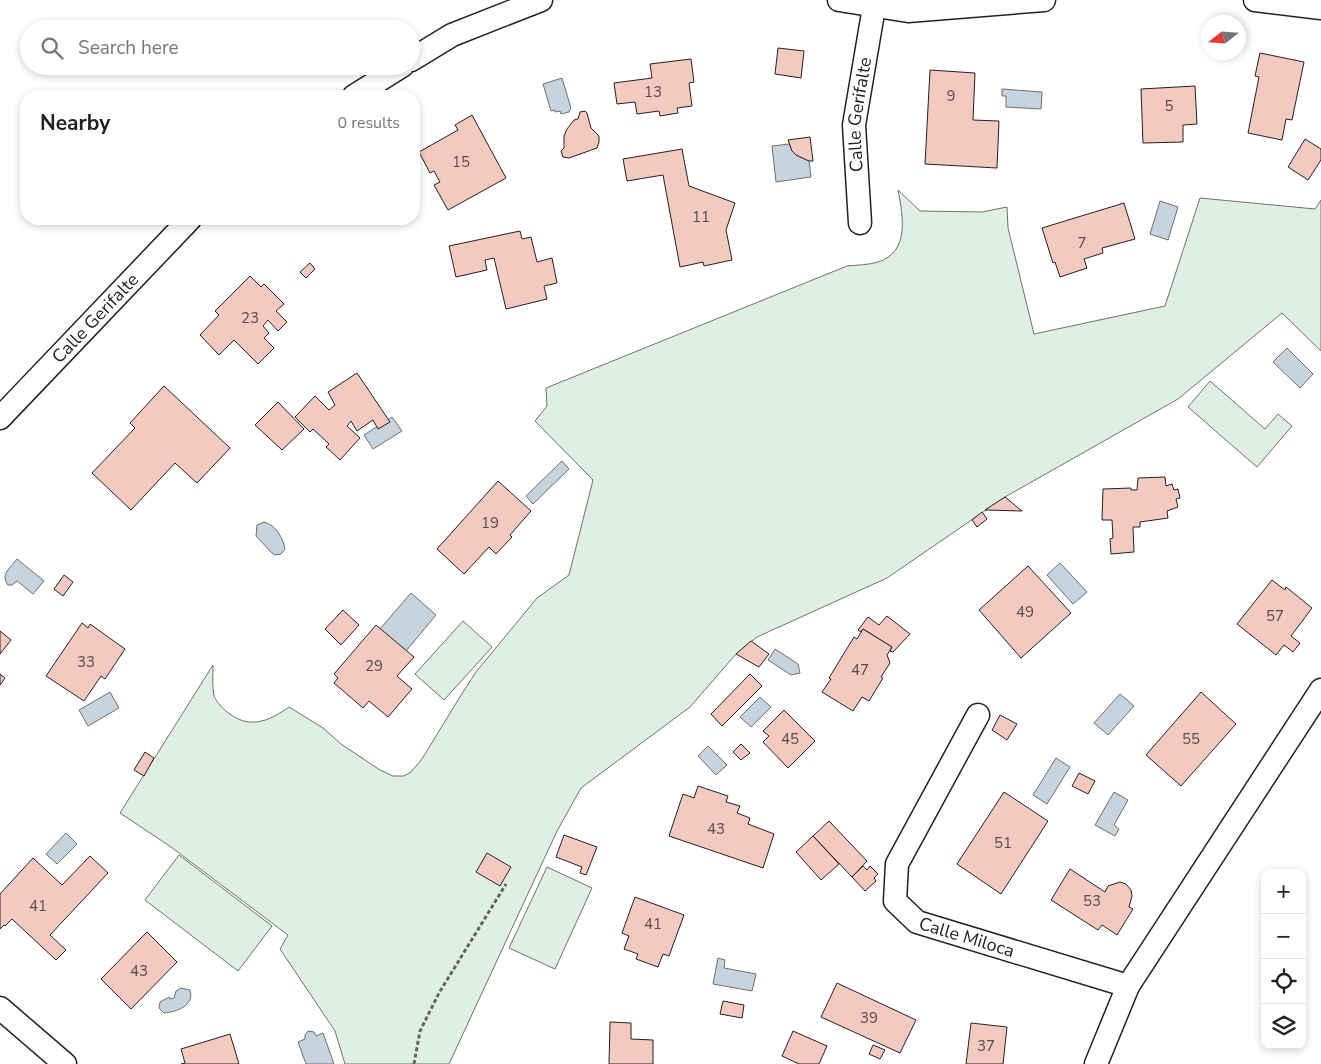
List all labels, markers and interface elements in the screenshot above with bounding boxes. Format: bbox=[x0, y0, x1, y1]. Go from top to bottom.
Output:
north arrow bbox=[1201, 15, 1246, 60]
search box bbox=[20, 20, 420, 75]
icon: search bbox=[38, 34, 66, 62]
text: Search here bbox=[78, 35, 179, 61]
street label: Calle Gerifalte bbox=[842, 55, 877, 173]
house number: 13 bbox=[644, 82, 662, 102]
house number: 9 bbox=[946, 86, 956, 106]
house number: 5 bbox=[1164, 96, 1174, 116]
text: Nearby bbox=[40, 109, 110, 137]
text: 0 results bbox=[338, 112, 400, 134]
house number: 15 bbox=[452, 152, 470, 172]
house number: 11 bbox=[692, 207, 710, 227]
house number: 7 bbox=[1077, 233, 1087, 253]
street label: Calle Gerifalte bbox=[47, 268, 144, 368]
house number: 23 bbox=[241, 308, 259, 328]
house number: 19 bbox=[481, 513, 499, 533]
house number: 49 bbox=[1016, 602, 1034, 622]
house number: 57 bbox=[1266, 606, 1284, 626]
house number: 33 bbox=[77, 652, 95, 672]
house number: 29 bbox=[365, 656, 383, 676]
house number: 47 bbox=[851, 660, 869, 680]
house number: 45 bbox=[781, 729, 799, 749]
house number: 55 bbox=[1182, 729, 1200, 749]
house number: 43 bbox=[707, 819, 725, 839]
house number: 51 bbox=[994, 833, 1012, 853]
map controls bbox=[1261, 869, 1306, 1049]
button: + bbox=[1261, 869, 1306, 914]
house number: 53 bbox=[1083, 891, 1101, 911]
house number: 41 bbox=[29, 896, 47, 916]
street label: Calle Miloca bbox=[916, 911, 1017, 963]
house number: 41 bbox=[644, 914, 662, 934]
button: − bbox=[1261, 914, 1306, 959]
button: locate bbox=[1261, 959, 1306, 1004]
house number: 43 bbox=[130, 961, 148, 981]
button: layers bbox=[1261, 1004, 1306, 1049]
house number: 39 bbox=[860, 1008, 878, 1028]
house number: 37 bbox=[977, 1036, 995, 1056]

